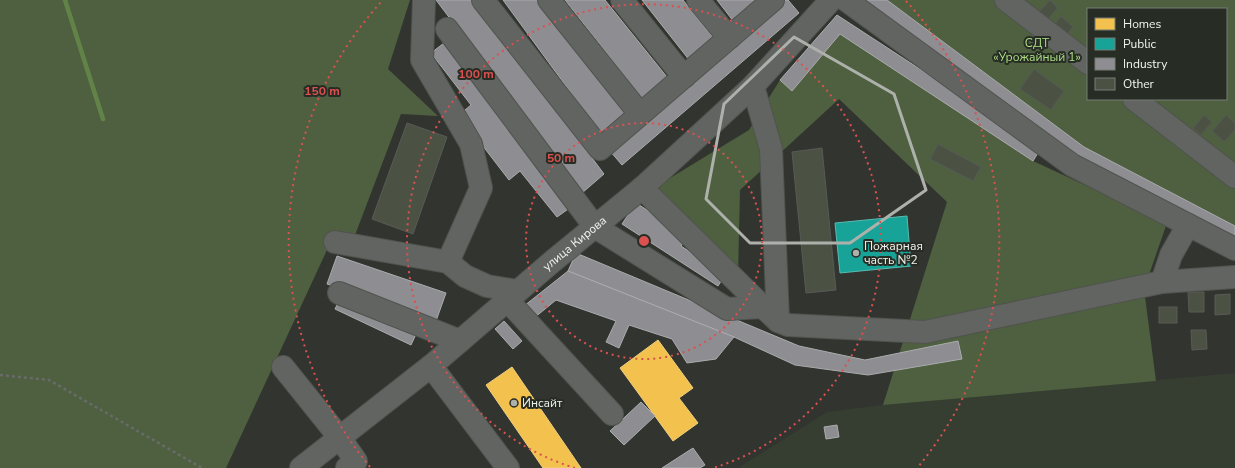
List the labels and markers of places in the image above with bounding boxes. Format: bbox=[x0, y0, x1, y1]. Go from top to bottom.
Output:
centre of rings bbox=[637, 234, 651, 248]
place label: Пожарная часть №2 bbox=[864, 238, 923, 268]
marker: Пожарная часть №2 bbox=[851, 248, 861, 258]
place label: Инсайт bbox=[522, 395, 563, 411]
marker: Инсайт bbox=[509, 398, 519, 408]

